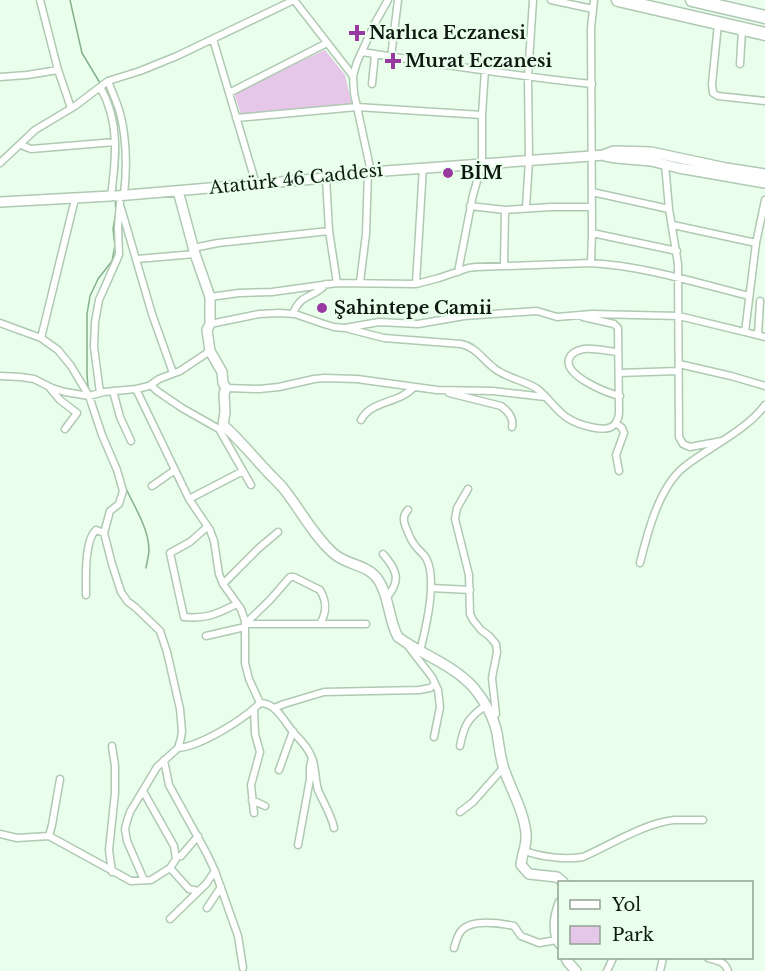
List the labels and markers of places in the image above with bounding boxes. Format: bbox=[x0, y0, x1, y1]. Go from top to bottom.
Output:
place label: Narlıca Eczanesi bbox=[369, 22, 526, 44]
marker: Narlıca Eczanesi bbox=[350, 26, 364, 40]
place label: Murat Eczanesi bbox=[405, 50, 552, 72]
marker: Murat Eczanesi bbox=[386, 54, 400, 68]
place label: BİM bbox=[460, 161, 503, 184]
marker: BİM bbox=[441, 166, 455, 180]
place label: Şahintepe Camii bbox=[334, 297, 493, 319]
marker: Şahintepe Camii bbox=[315, 301, 329, 315]

